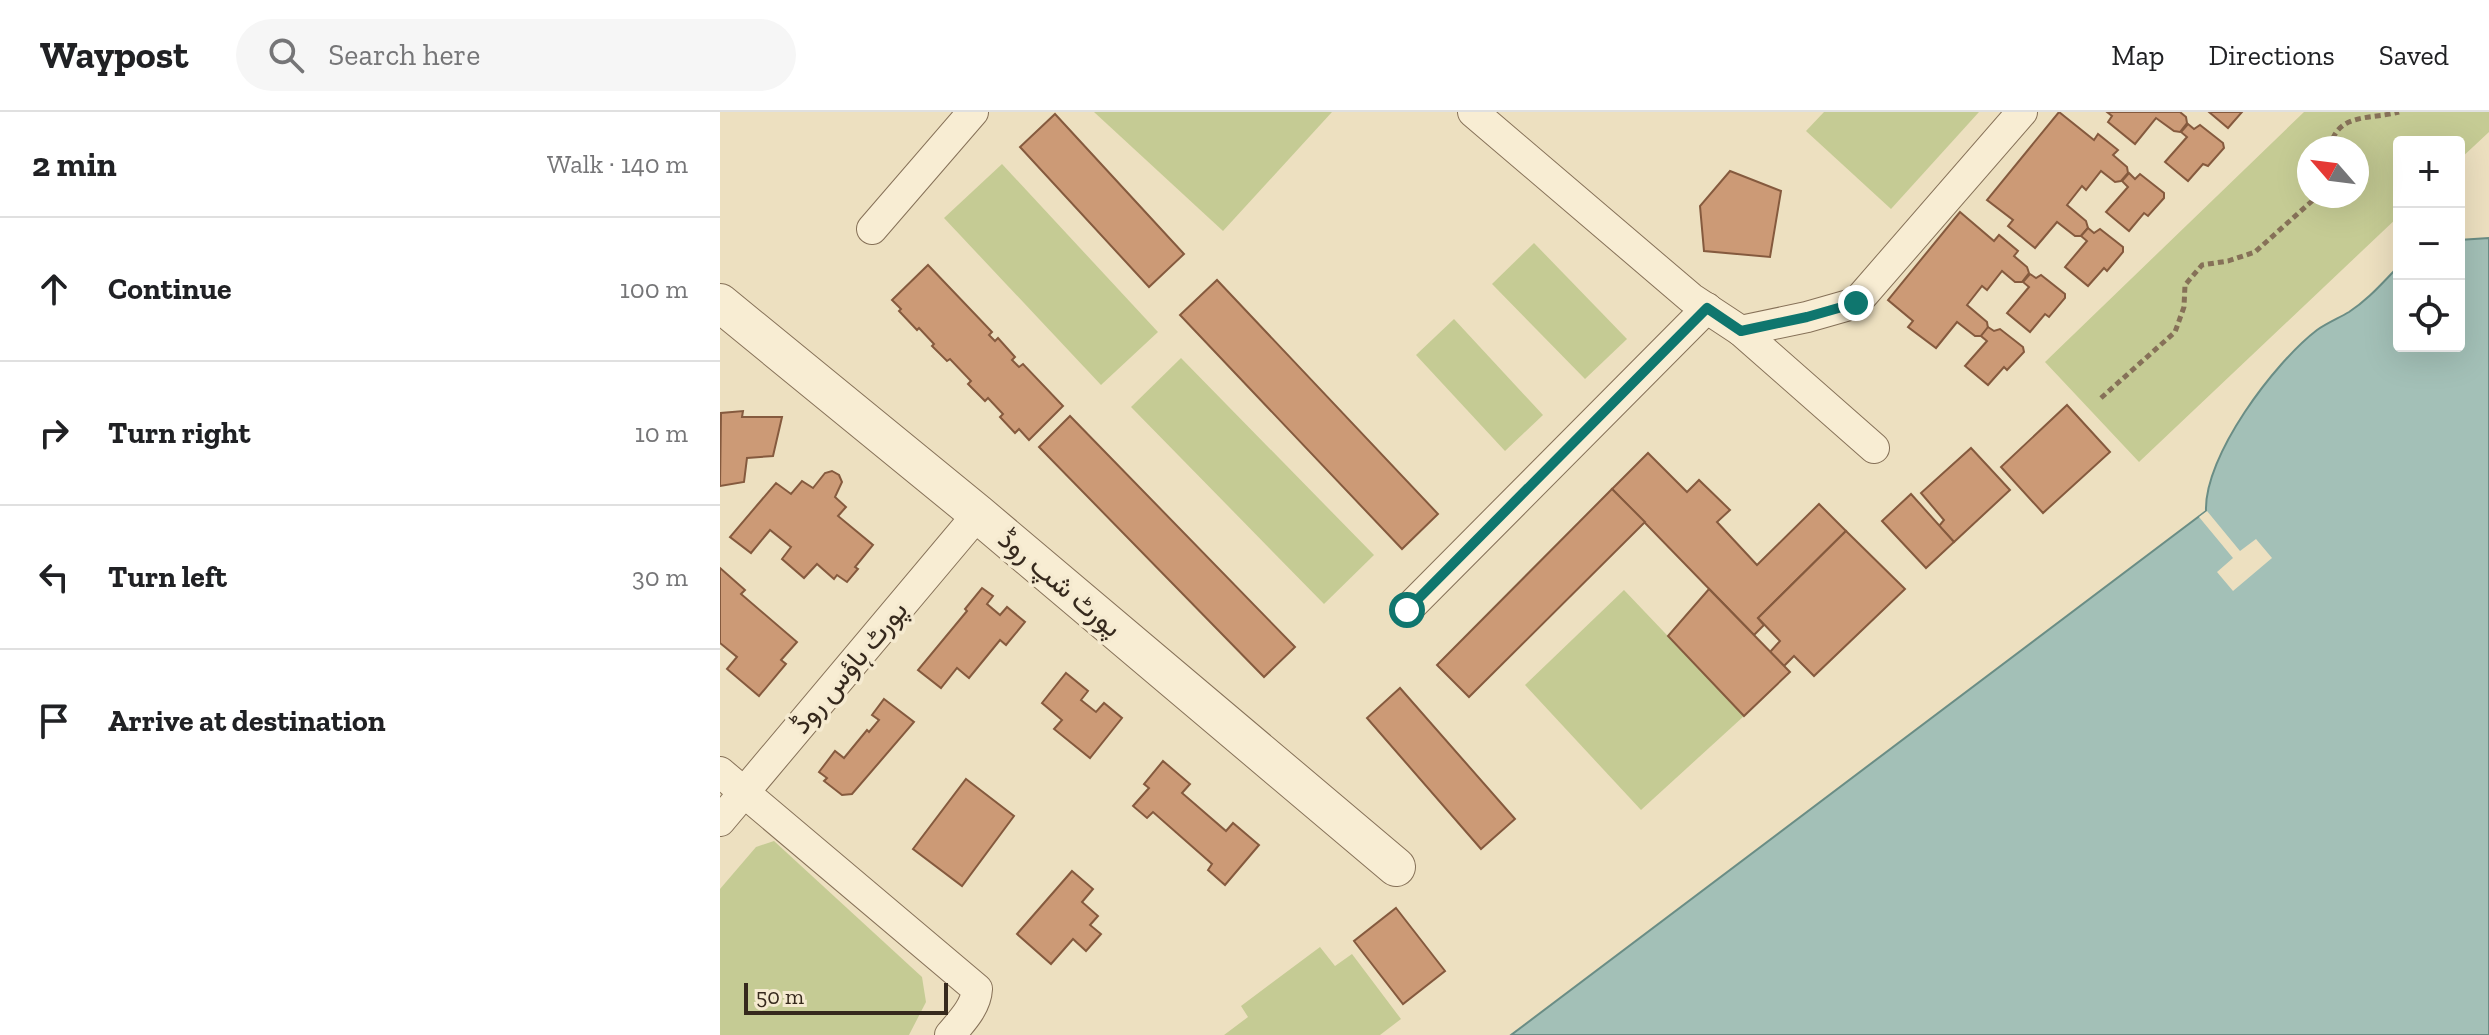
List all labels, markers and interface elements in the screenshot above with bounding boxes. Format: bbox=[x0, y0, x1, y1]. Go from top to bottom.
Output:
search box bbox=[236, 19, 796, 91]
text: Waypost bbox=[40, 32, 188, 78]
icon: search bbox=[264, 33, 308, 77]
text: Search here bbox=[328, 37, 480, 73]
text: Map bbox=[2111, 39, 2164, 72]
text: Directions bbox=[2208, 39, 2335, 72]
text: Saved bbox=[2379, 39, 2449, 72]
north arrow bbox=[2297, 136, 2369, 208]
map controls bbox=[2393, 136, 2465, 352]
button: + bbox=[2393, 136, 2465, 208]
text: 2 min bbox=[32, 144, 117, 185]
text: Walk · 140 m bbox=[547, 148, 688, 180]
button: − bbox=[2393, 208, 2465, 280]
icon: ahead bbox=[32, 267, 76, 311]
text: Continue bbox=[108, 271, 232, 307]
text: 100 m bbox=[620, 273, 688, 305]
button: locate bbox=[2393, 280, 2465, 352]
route end bbox=[1838, 285, 1874, 321]
icon: right bbox=[32, 411, 76, 455]
text: Turn right bbox=[108, 415, 250, 451]
text: 10 m bbox=[635, 417, 688, 449]
street label: پورٹ شپ روڈ bbox=[991, 522, 1128, 646]
icon: left bbox=[32, 555, 76, 599]
text: Turn left bbox=[108, 559, 227, 595]
text: 30 m bbox=[632, 561, 688, 593]
route start bbox=[1389, 592, 1425, 628]
street label: پورٹ ہاؤس روڈ bbox=[784, 594, 916, 741]
icon: arrive bbox=[32, 699, 76, 743]
text: Arrive at destination bbox=[108, 703, 385, 739]
scale bar bbox=[744, 979, 948, 1015]
text: 50 m bbox=[756, 983, 804, 1010]

